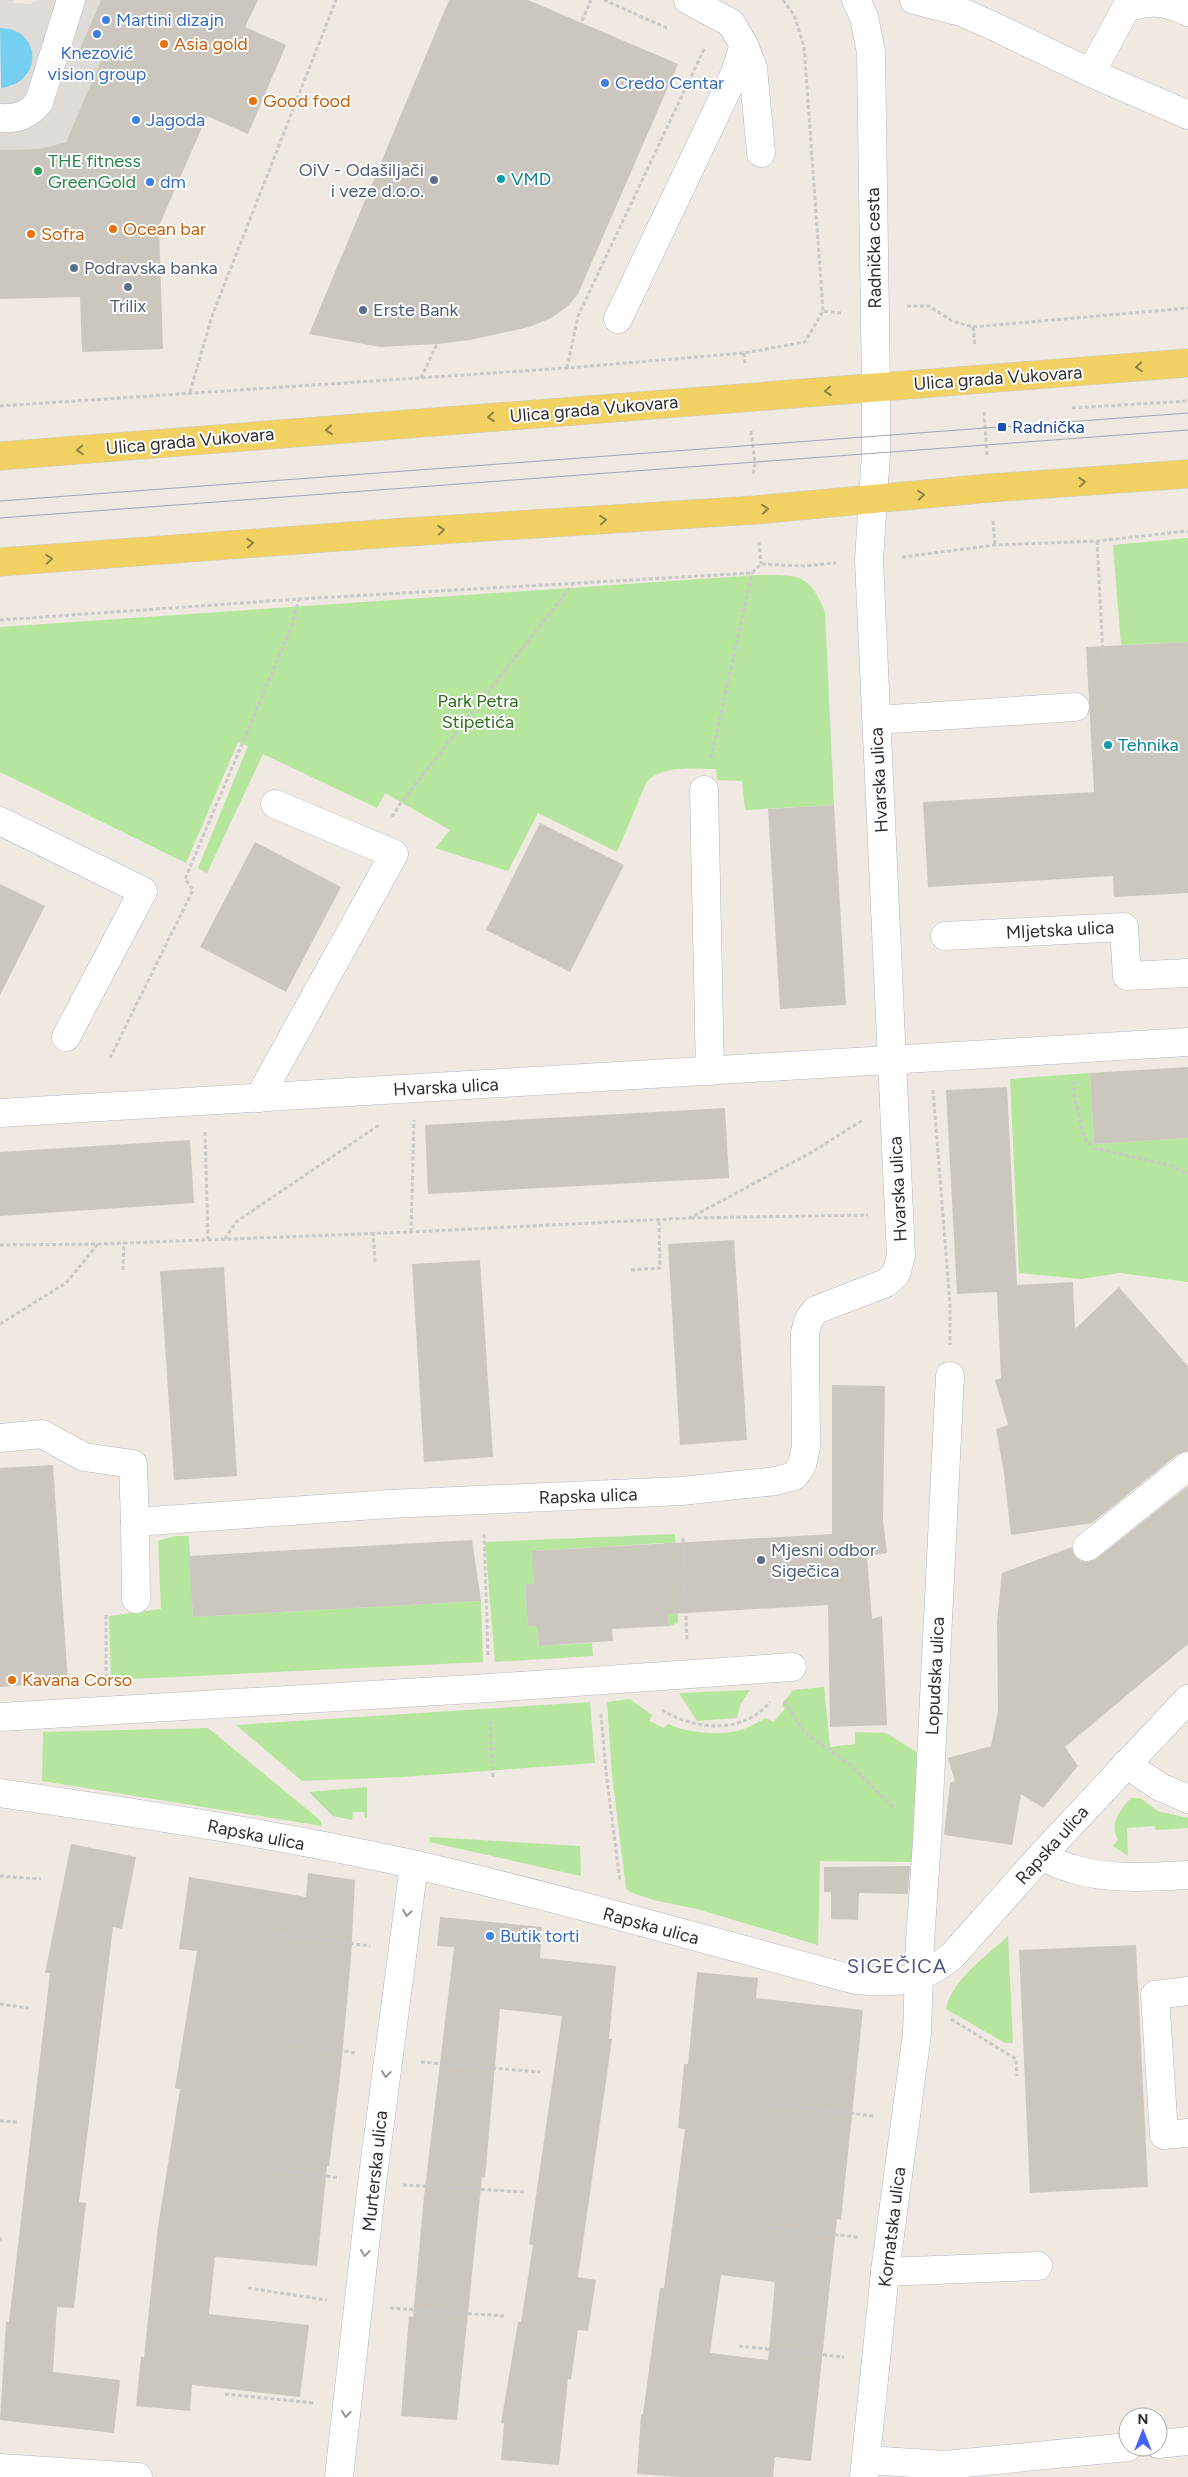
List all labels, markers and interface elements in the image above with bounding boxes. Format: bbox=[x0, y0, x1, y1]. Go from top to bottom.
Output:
place label: Martini dizajn bbox=[116, 9, 224, 31]
marker: Martini dizajn bbox=[100, 14, 112, 26]
marker: Knezović vision group bbox=[91, 28, 103, 40]
place label: Asia gold bbox=[174, 33, 248, 55]
marker: Asia gold bbox=[158, 38, 170, 50]
place label: Knezović vision group bbox=[48, 42, 146, 85]
place label: Credo Centar bbox=[615, 72, 724, 94]
marker: Credo Centar bbox=[599, 77, 611, 89]
place label: Good food bbox=[263, 90, 351, 112]
marker: Good food bbox=[247, 95, 259, 107]
place label: Jagoda bbox=[146, 109, 205, 131]
marker: Jagoda bbox=[130, 114, 142, 126]
place label: THE fitness GreenGold bbox=[48, 150, 141, 193]
place label: OiV - Odašiljači i veze d.o.o. bbox=[299, 159, 424, 202]
marker: THE fitness GreenGold bbox=[32, 165, 44, 177]
place label: VMD bbox=[511, 168, 551, 190]
place label: dm bbox=[160, 171, 186, 193]
marker: VMD bbox=[495, 173, 507, 185]
marker: OiV - Odašiljači i veze d.o.o. bbox=[428, 174, 440, 186]
marker: dm bbox=[144, 176, 156, 188]
street label: Radnička cesta bbox=[862, 187, 886, 309]
place label: Ocean bar bbox=[123, 218, 206, 240]
place label: Sofra bbox=[41, 223, 84, 245]
marker: Ocean bar bbox=[107, 223, 119, 235]
marker: Sofra bbox=[25, 228, 37, 240]
place label: Podravska banka bbox=[84, 257, 218, 279]
marker: Podravska banka bbox=[68, 262, 80, 274]
marker: Trilix bbox=[122, 281, 134, 293]
place label: Trilix bbox=[110, 295, 146, 317]
place label: Erste Bank bbox=[373, 299, 458, 321]
marker: Erste Bank bbox=[357, 304, 369, 316]
street label: Ulica grada Vukovara bbox=[913, 361, 1083, 395]
one-way arrow bbox=[1135, 361, 1143, 372]
one-way arrow bbox=[823, 385, 831, 396]
street label: Ulica grada Vukovara bbox=[509, 391, 679, 427]
one-way arrow bbox=[487, 411, 495, 422]
place label: Radnička bbox=[1012, 416, 1085, 438]
marker: Radnička bbox=[996, 421, 1008, 433]
street label: Ulica grada Vukovara bbox=[105, 423, 275, 459]
one-way arrow bbox=[325, 424, 333, 435]
one-way arrow bbox=[76, 444, 84, 455]
one-way arrow bbox=[1079, 476, 1087, 487]
one-way arrow bbox=[917, 490, 925, 501]
one-way arrow bbox=[762, 504, 770, 515]
one-way arrow bbox=[599, 514, 607, 525]
one-way arrow bbox=[437, 525, 445, 536]
one-way arrow bbox=[246, 538, 254, 549]
one-way arrow bbox=[45, 553, 53, 564]
park label: Park Petra Stipetića bbox=[438, 690, 518, 733]
street label: Hvarska ulica bbox=[865, 727, 893, 833]
place label: Tehnika bbox=[1118, 734, 1179, 756]
marker: Tehnika bbox=[1102, 739, 1114, 751]
street label: Mljetska ulica bbox=[1005, 916, 1115, 944]
street label: Hvarska ulica bbox=[393, 1073, 499, 1101]
street label: Hvarska ulica bbox=[884, 1136, 912, 1242]
street label: Rapska ulica bbox=[538, 1483, 638, 1509]
place label: Mjesni odbor Sigečica bbox=[771, 1539, 876, 1582]
marker: Mjesni odbor Sigečica bbox=[755, 1554, 767, 1566]
street label: Lopudska ulica bbox=[921, 1616, 949, 1736]
place label: Kavana Corso bbox=[22, 1669, 132, 1691]
marker: Kavana Corso bbox=[6, 1674, 18, 1686]
street label: Rapska ulica bbox=[1011, 1801, 1093, 1889]
street label: Rapska ulica bbox=[205, 1815, 307, 1855]
street label: Rapska ulica bbox=[600, 1903, 702, 1949]
one-way arrow bbox=[402, 1909, 412, 1917]
place label: Butik torti bbox=[500, 1925, 579, 1947]
marker: Butik torti bbox=[484, 1930, 496, 1942]
district label: SIGEČICA bbox=[847, 1954, 947, 1978]
one-way arrow bbox=[381, 2070, 392, 2078]
street label: Murterska ulica bbox=[358, 2109, 392, 2233]
street label: Kornatska ulica bbox=[874, 2166, 910, 2288]
one-way arrow bbox=[360, 2249, 371, 2257]
north arrow bbox=[1118, 2407, 1168, 2457]
one-way arrow bbox=[341, 2410, 352, 2418]
text: N bbox=[1138, 2411, 1148, 2428]

